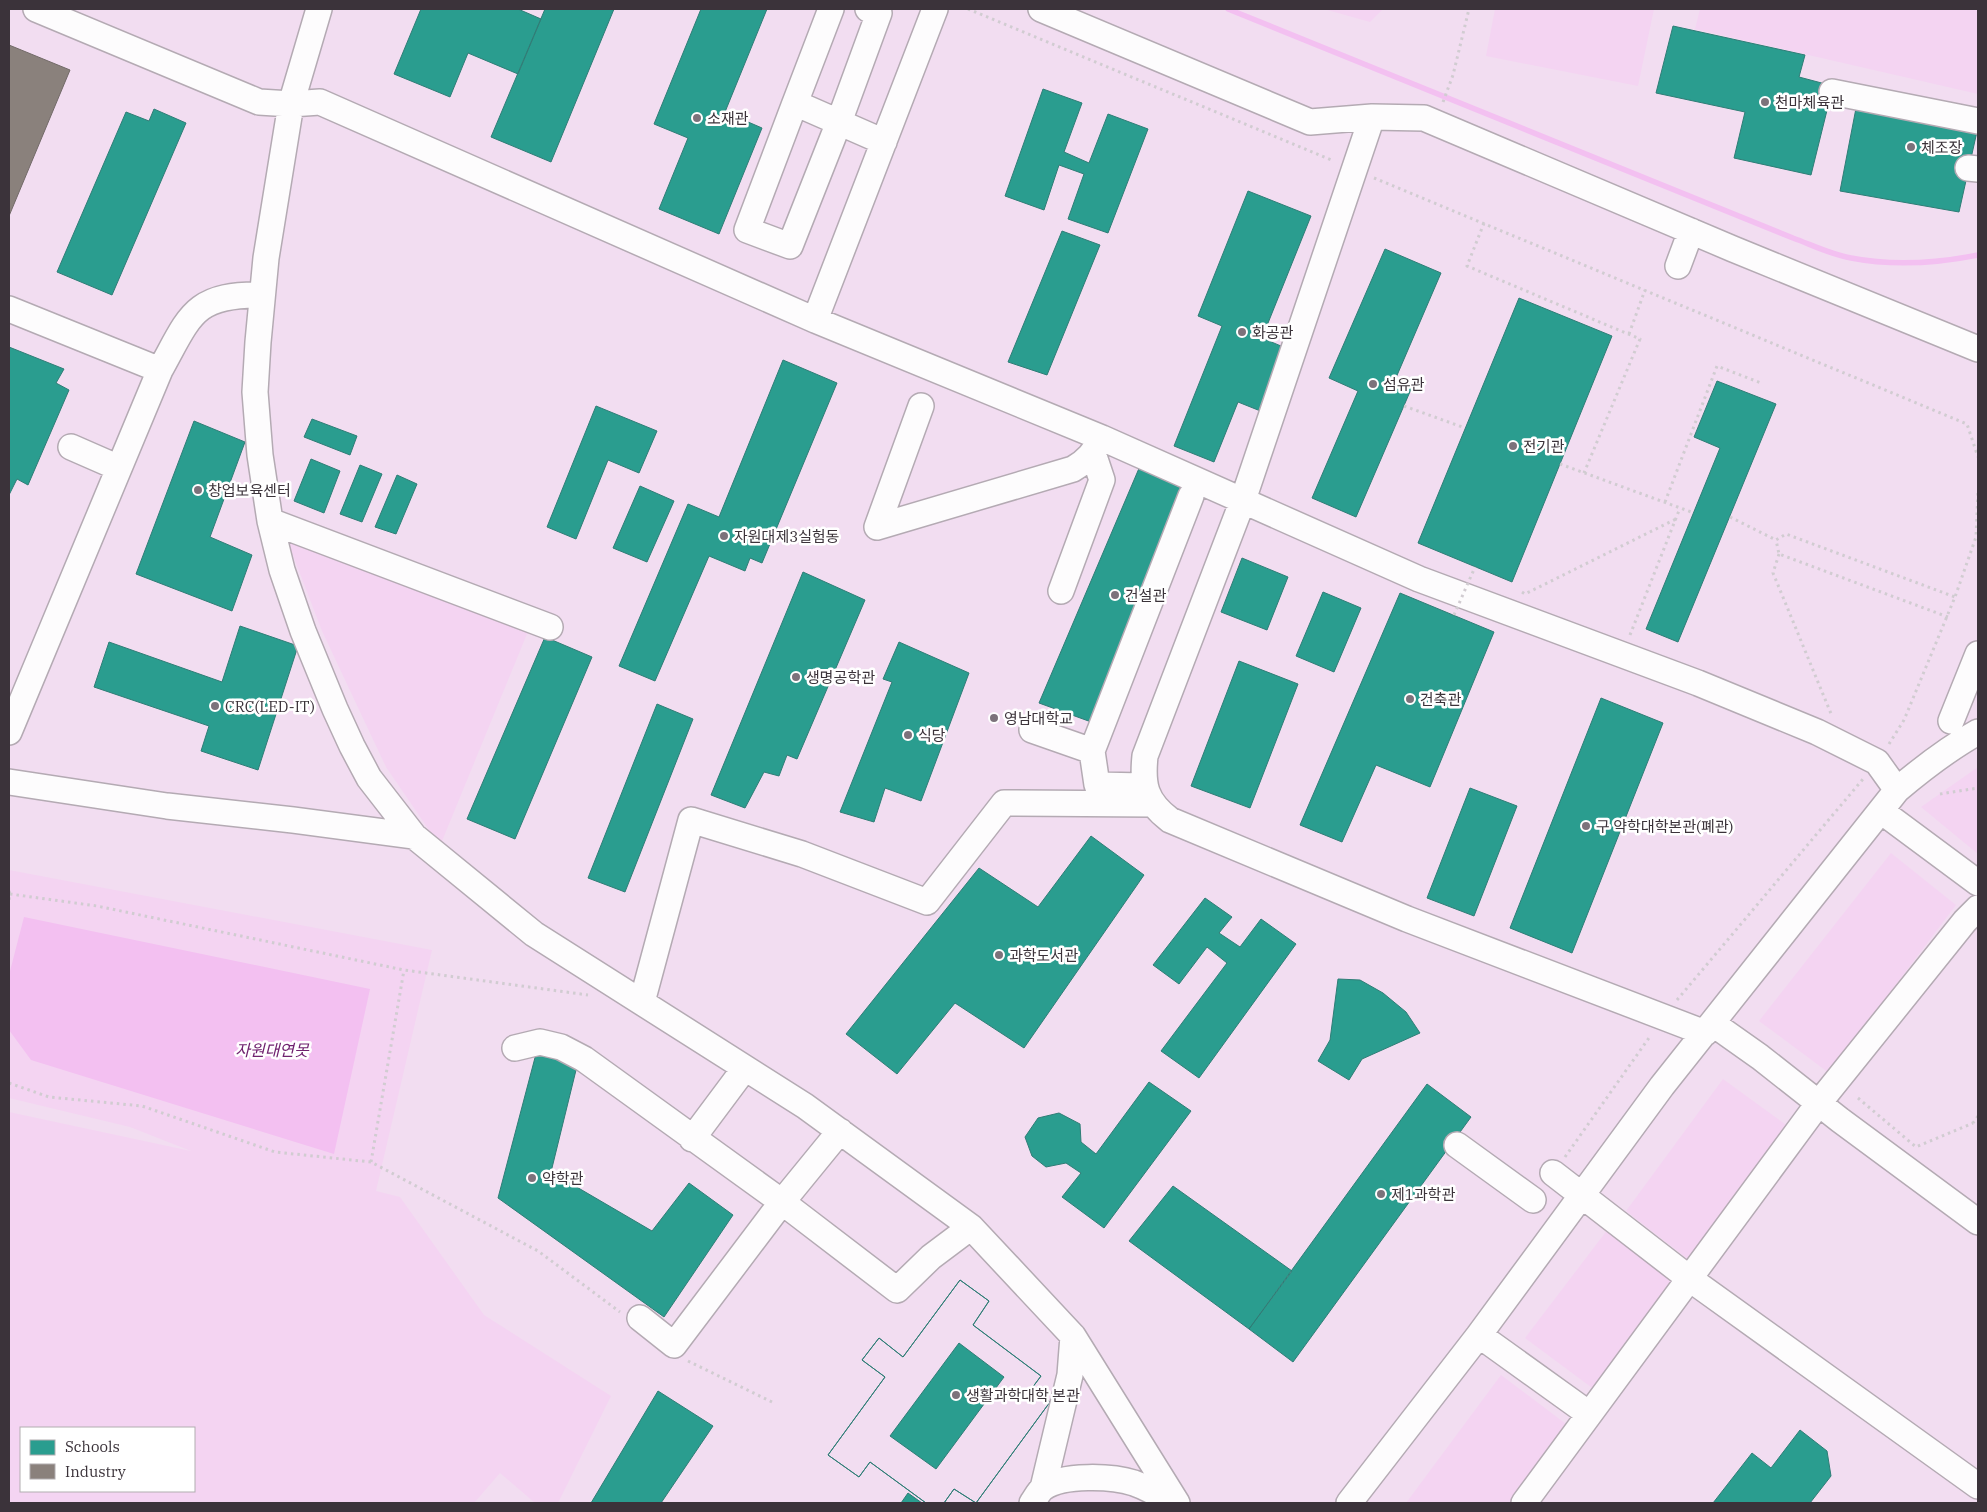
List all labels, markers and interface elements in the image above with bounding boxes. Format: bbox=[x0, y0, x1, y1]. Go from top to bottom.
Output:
place label: 천마체육관 bbox=[1775, 93, 1844, 112]
marker: 천마체육관 bbox=[1759, 96, 1771, 108]
place label: 소재관 bbox=[707, 109, 749, 128]
marker: 소재관 bbox=[691, 112, 703, 124]
place label: 체조장 bbox=[1921, 138, 1963, 157]
marker: 체조장 bbox=[1905, 141, 1917, 153]
place label: 화공관 bbox=[1252, 323, 1294, 342]
marker: 화공관 bbox=[1236, 326, 1248, 338]
place label: 섬유관 bbox=[1383, 375, 1425, 394]
marker: 섬유관 bbox=[1367, 378, 1379, 390]
place label: 전기관 bbox=[1523, 437, 1565, 456]
marker: 전기관 bbox=[1507, 440, 1519, 452]
place label: 창업보육센터 bbox=[208, 481, 291, 500]
marker: 창업보육센터 bbox=[192, 484, 204, 496]
place label: 자원대제3실험동 bbox=[734, 527, 840, 546]
marker: 자원대제3실험동 bbox=[718, 530, 730, 542]
place label: 건설관 bbox=[1125, 586, 1167, 605]
marker: 건설관 bbox=[1109, 589, 1121, 601]
place label: 생명공학관 bbox=[806, 668, 875, 687]
marker: 생명공학관 bbox=[790, 671, 802, 683]
place label: 건축관 bbox=[1420, 690, 1462, 709]
marker: 건축관 bbox=[1404, 693, 1416, 705]
place label: CRC(LED-IT) bbox=[225, 697, 315, 716]
marker: CRC(LED-IT) bbox=[209, 700, 221, 712]
place label: 영남대학교 bbox=[1004, 709, 1073, 728]
marker: 영남대학교 bbox=[988, 712, 1000, 724]
place label: 식당 bbox=[918, 726, 946, 745]
marker: 식당 bbox=[902, 729, 914, 741]
place label: 구 약학대학본관(폐관) bbox=[1596, 817, 1734, 836]
marker: 구 약학대학본관(폐관) bbox=[1580, 820, 1592, 832]
place label: 과학도서관 bbox=[1009, 946, 1078, 965]
marker: 과학도서관 bbox=[993, 949, 1005, 961]
water label: 자원대연못 bbox=[235, 1040, 310, 1060]
place label: 약학관 bbox=[542, 1169, 584, 1188]
marker: 약학관 bbox=[526, 1172, 538, 1184]
place label: 제1과학관 bbox=[1391, 1185, 1455, 1204]
marker: 제1과학관 bbox=[1375, 1188, 1387, 1200]
place label: 생활과학대학 본관 bbox=[966, 1386, 1080, 1405]
marker: 생활과학대학 본관 bbox=[950, 1389, 962, 1401]
legend bbox=[20, 1427, 195, 1492]
text: Schools bbox=[65, 1437, 120, 1456]
text: Industry bbox=[65, 1462, 126, 1481]

